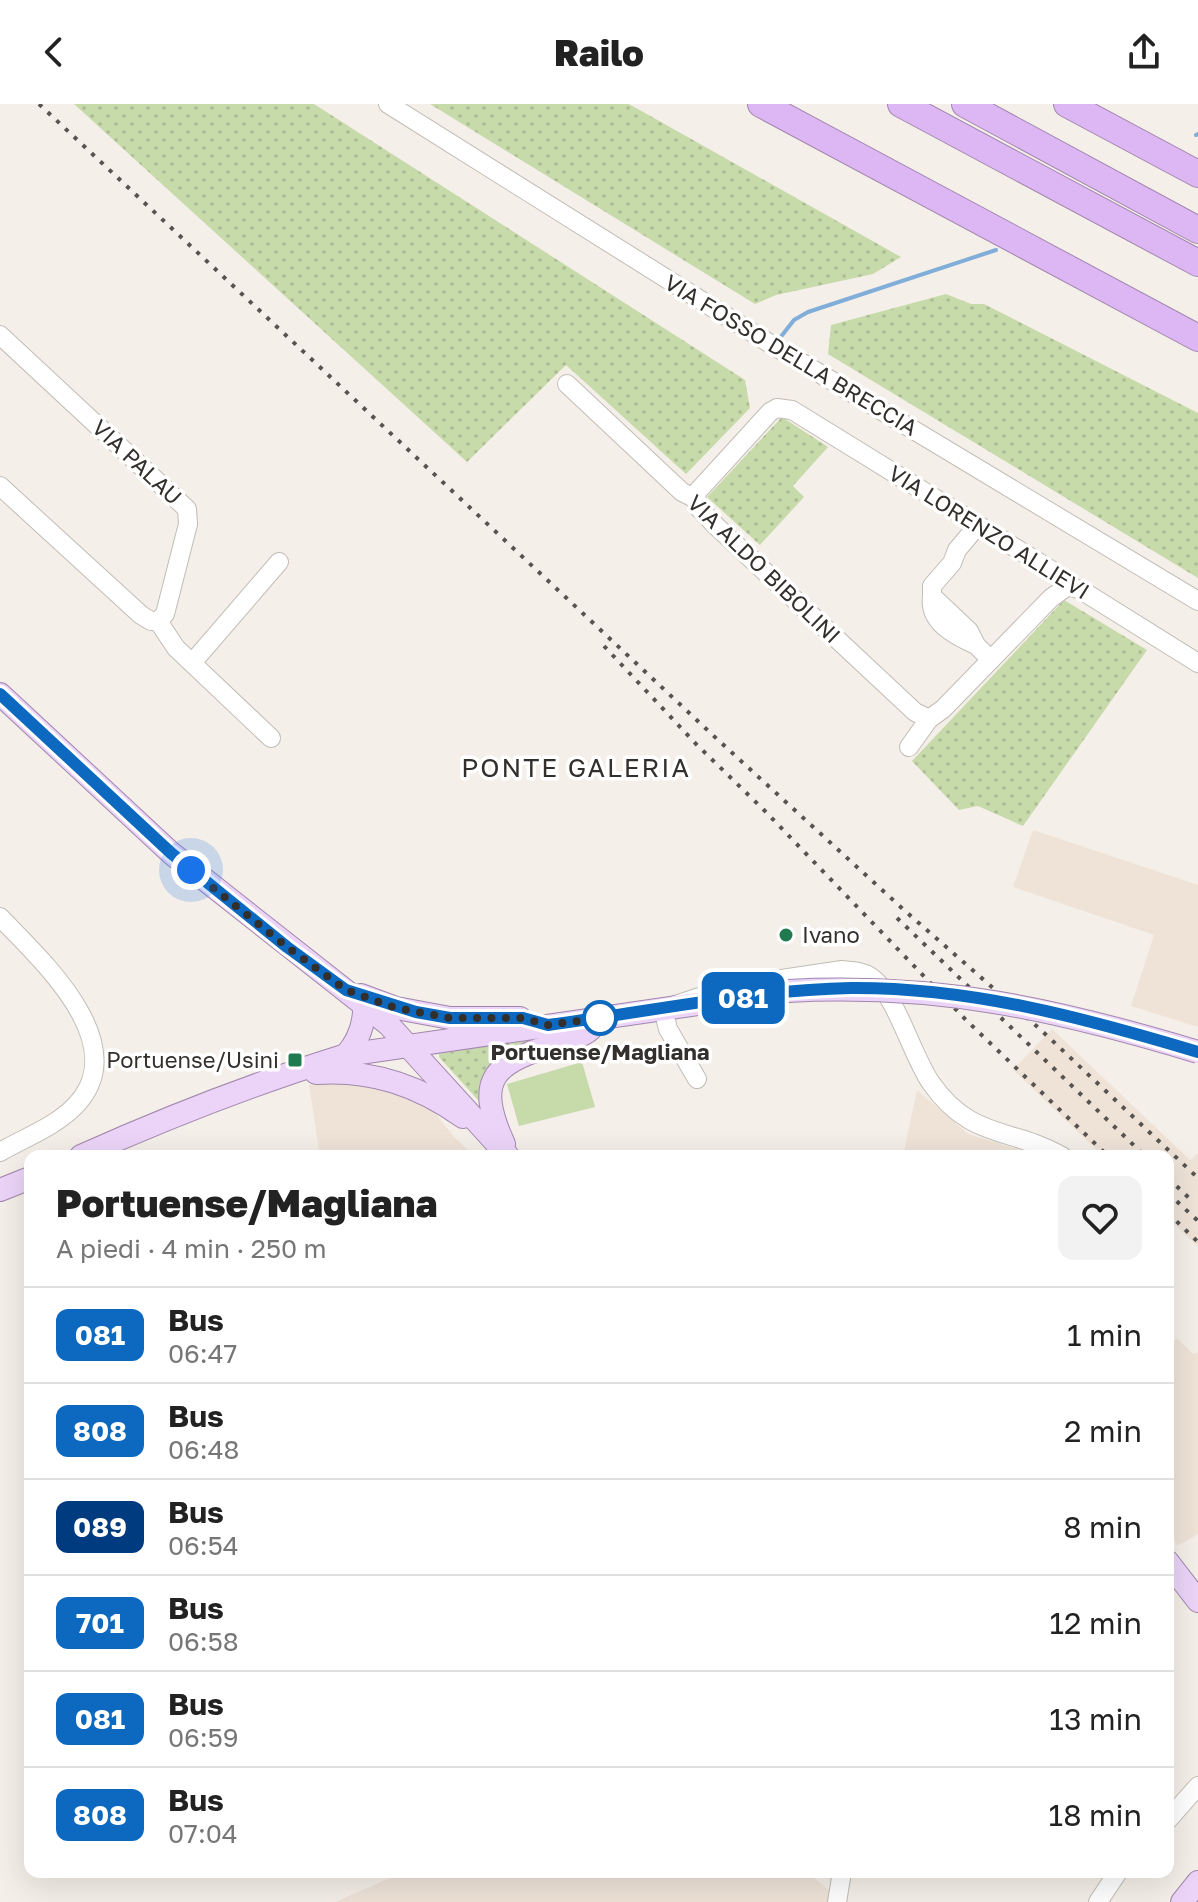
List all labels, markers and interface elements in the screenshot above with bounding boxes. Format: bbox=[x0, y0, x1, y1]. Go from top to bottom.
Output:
icon: back bbox=[32, 30, 76, 74]
icon: share bbox=[1122, 30, 1166, 74]
text: Railo bbox=[554, 31, 644, 74]
street label: VIA FOSSO DELLA BRECCIA bbox=[660, 268, 923, 441]
street label: VIA PALAU bbox=[87, 413, 188, 510]
street label: VIA LORENZO ALLIEVI bbox=[884, 459, 1095, 604]
street label: VIA ALDO BIBOLINI bbox=[682, 489, 846, 649]
district label: PONTE GALERIA bbox=[461, 752, 691, 783]
your location bbox=[171, 850, 211, 890]
place label: Ivano bbox=[802, 921, 860, 948]
marker: Ivano bbox=[777, 926, 795, 944]
line badge: 081 bbox=[697, 972, 789, 1024]
text: 081 bbox=[718, 981, 768, 1014]
marker: Portuense/Magliana bbox=[583, 1001, 617, 1035]
place label: Portuense/Magliana bbox=[491, 1038, 709, 1065]
place label: Portuense/Usini bbox=[106, 1046, 279, 1073]
marker: Portuense/Usini bbox=[286, 1051, 304, 1069]
button: heart bbox=[1058, 1176, 1142, 1260]
text: Portuense/Magliana bbox=[56, 1180, 438, 1225]
text: A piedi · 4 min · 250 m bbox=[56, 1233, 327, 1264]
text: Bus bbox=[168, 1302, 224, 1338]
text: 1 min bbox=[1067, 1317, 1142, 1353]
text: 081 bbox=[75, 1318, 125, 1351]
text: 06:47 bbox=[168, 1338, 237, 1369]
text: Bus bbox=[168, 1398, 224, 1434]
text: 2 min bbox=[1064, 1413, 1142, 1449]
text: 808 bbox=[73, 1414, 127, 1447]
text: 06:48 bbox=[168, 1434, 239, 1465]
text: Bus bbox=[168, 1494, 224, 1530]
text: 8 min bbox=[1063, 1509, 1142, 1545]
text: 089 bbox=[73, 1510, 127, 1543]
text: 06:54 bbox=[168, 1530, 239, 1561]
text: Bus bbox=[168, 1590, 224, 1626]
text: 12 min bbox=[1050, 1605, 1142, 1641]
text: 701 bbox=[76, 1606, 124, 1639]
text: 06:58 bbox=[168, 1626, 239, 1657]
text: Bus bbox=[168, 1686, 224, 1722]
text: 13 min bbox=[1049, 1701, 1142, 1737]
text: 081 bbox=[75, 1702, 125, 1735]
text: 06:59 bbox=[168, 1722, 238, 1753]
text: Bus bbox=[168, 1782, 224, 1818]
text: 18 min bbox=[1049, 1797, 1142, 1833]
text: 808 bbox=[73, 1798, 127, 1831]
text: 07:04 bbox=[168, 1818, 238, 1849]

